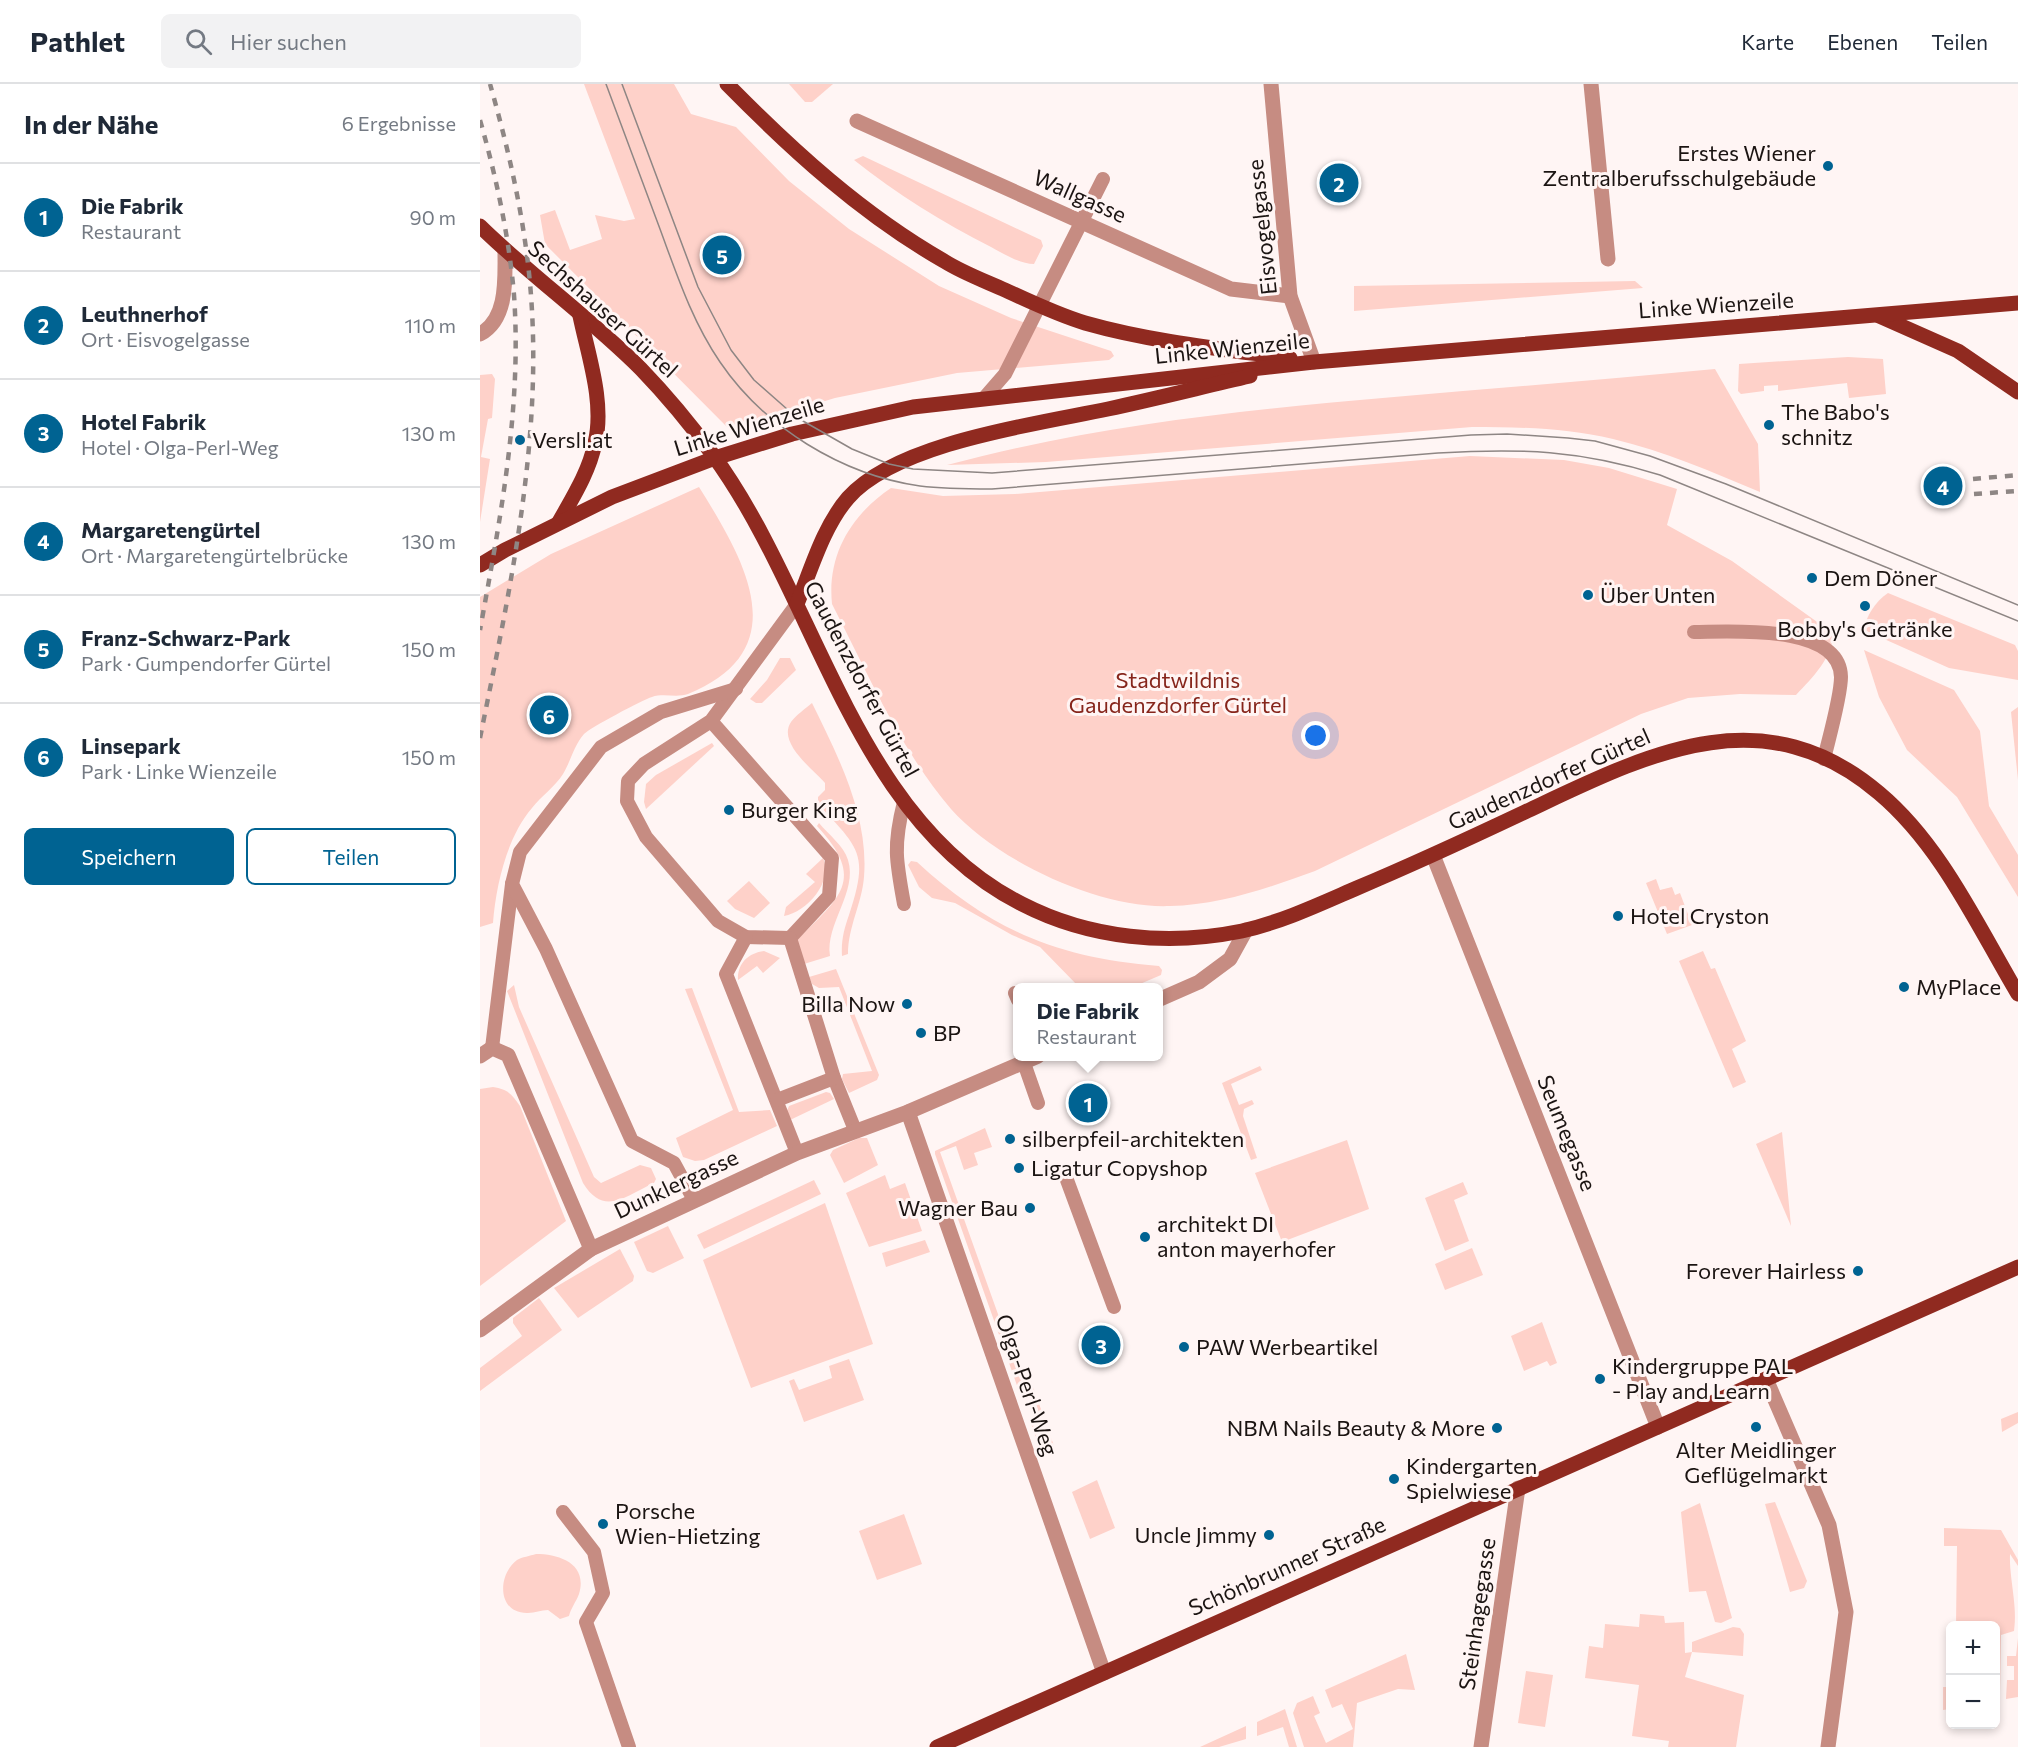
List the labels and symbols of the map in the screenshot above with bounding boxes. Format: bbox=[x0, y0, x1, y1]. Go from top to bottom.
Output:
place label: Erstes Wiener Zentralberufsschulgebäude bbox=[1543, 139, 1816, 191]
street label: Eisvogelgasse bbox=[1241, 158, 1282, 296]
marker: Erstes Wiener Zentralberufsschulgebäude bbox=[1821, 159, 1835, 173]
pin: 2 bbox=[1320, 160, 1358, 206]
street label: Wallgasse bbox=[1030, 163, 1131, 228]
pin: 5 bbox=[702, 232, 742, 278]
street label: Sechshauser Gürtel bbox=[523, 234, 684, 383]
street label: Linke Wienzeile bbox=[1637, 286, 1795, 323]
street label: Linke Wienzeile bbox=[1153, 326, 1311, 369]
street label: Linke Wienzeile bbox=[670, 390, 827, 461]
place label: The Babo's schnitz bbox=[1781, 398, 1890, 450]
marker: The Babo's schnitz bbox=[1762, 418, 1776, 432]
place label: Versli.at bbox=[532, 426, 613, 453]
marker: Versli.at bbox=[513, 433, 527, 447]
pin: 4 bbox=[1924, 464, 1962, 508]
place label: Dem Döner bbox=[1824, 564, 1938, 591]
marker: Dem Döner bbox=[1805, 571, 1819, 585]
street label: Gaudenzdorfer Gürtel bbox=[799, 576, 926, 782]
place label: Über Unten bbox=[1600, 581, 1715, 608]
marker: Über Unten bbox=[1581, 588, 1595, 602]
marker: Bobby's Getränke bbox=[1858, 599, 1872, 613]
place label: Bobby's Getränke bbox=[1777, 615, 1953, 642]
park label: Stadtwildnis Gaudenzdorfer Gürtel bbox=[1069, 666, 1287, 718]
pin: 6 bbox=[530, 692, 568, 738]
your location bbox=[1301, 721, 1330, 750]
street label: Gaudenzdorfer Gürtel bbox=[1444, 722, 1654, 835]
place label: Burger King bbox=[741, 796, 858, 823]
marker: Burger King bbox=[722, 803, 736, 817]
place label: Hotel Cryston bbox=[1630, 902, 1769, 929]
marker: Hotel Cryston bbox=[1611, 909, 1625, 923]
place label: MyPlace bbox=[1916, 973, 2001, 1000]
marker: MyPlace bbox=[1897, 980, 1911, 994]
place label: Billa Now bbox=[801, 990, 895, 1017]
marker: Billa Now bbox=[900, 997, 914, 1011]
place label: BP bbox=[933, 1019, 961, 1046]
marker: BP bbox=[914, 1026, 928, 1040]
street label: Seumegasse bbox=[1532, 1071, 1603, 1195]
pin: 1 bbox=[1068, 1080, 1108, 1126]
place label: silberpfeil-architekten bbox=[1022, 1125, 1244, 1152]
marker: silberpfeil-architekten bbox=[1003, 1132, 1017, 1146]
street label: Dunklergasse bbox=[609, 1143, 742, 1224]
place label: Ligatur Copyshop bbox=[1031, 1154, 1208, 1181]
marker: Ligatur Copyshop bbox=[1012, 1161, 1026, 1175]
place label: Wagner Bau bbox=[898, 1194, 1018, 1221]
marker: Wagner Bau bbox=[1023, 1201, 1037, 1215]
place label: architekt DI anton mayerhofer bbox=[1157, 1210, 1336, 1262]
marker: architekt DI anton mayerhofer bbox=[1138, 1230, 1152, 1244]
place label: Forever Hairless bbox=[1686, 1257, 1846, 1284]
marker: Forever Hairless bbox=[1851, 1264, 1865, 1278]
street label: Olga-Perl-Weg bbox=[991, 1310, 1064, 1459]
pin: 3 bbox=[1082, 1322, 1120, 1368]
place label: PAW Werbeartikel bbox=[1196, 1333, 1378, 1360]
marker: PAW Werbeartikel bbox=[1177, 1340, 1191, 1354]
place label: Kindergruppe PAL - Play and Learn bbox=[1612, 1352, 1793, 1404]
marker: Kindergruppe PAL - Play and Learn bbox=[1593, 1372, 1607, 1386]
place label: NBM Nails Beauty & More bbox=[1227, 1414, 1485, 1441]
marker: Alter Meidlinger Geflügelmarkt bbox=[1749, 1420, 1763, 1434]
marker: NBM Nails Beauty & More bbox=[1490, 1421, 1504, 1435]
place label: Alter Meidlinger Geflügelmarkt bbox=[1675, 1436, 1837, 1488]
place label: Kindergarten Spielwiese bbox=[1406, 1452, 1537, 1504]
marker: Kindergarten Spielwiese bbox=[1387, 1472, 1401, 1486]
place label: Porsche Wien-Hietzing bbox=[615, 1497, 760, 1549]
street label: Schönbrunner Straße bbox=[1184, 1510, 1389, 1621]
marker: Porsche Wien-Hietzing bbox=[596, 1517, 610, 1531]
place label: Uncle Jimmy bbox=[1134, 1521, 1257, 1548]
marker: Uncle Jimmy bbox=[1262, 1528, 1276, 1542]
street label: Steinhagegasse bbox=[1452, 1536, 1501, 1692]

